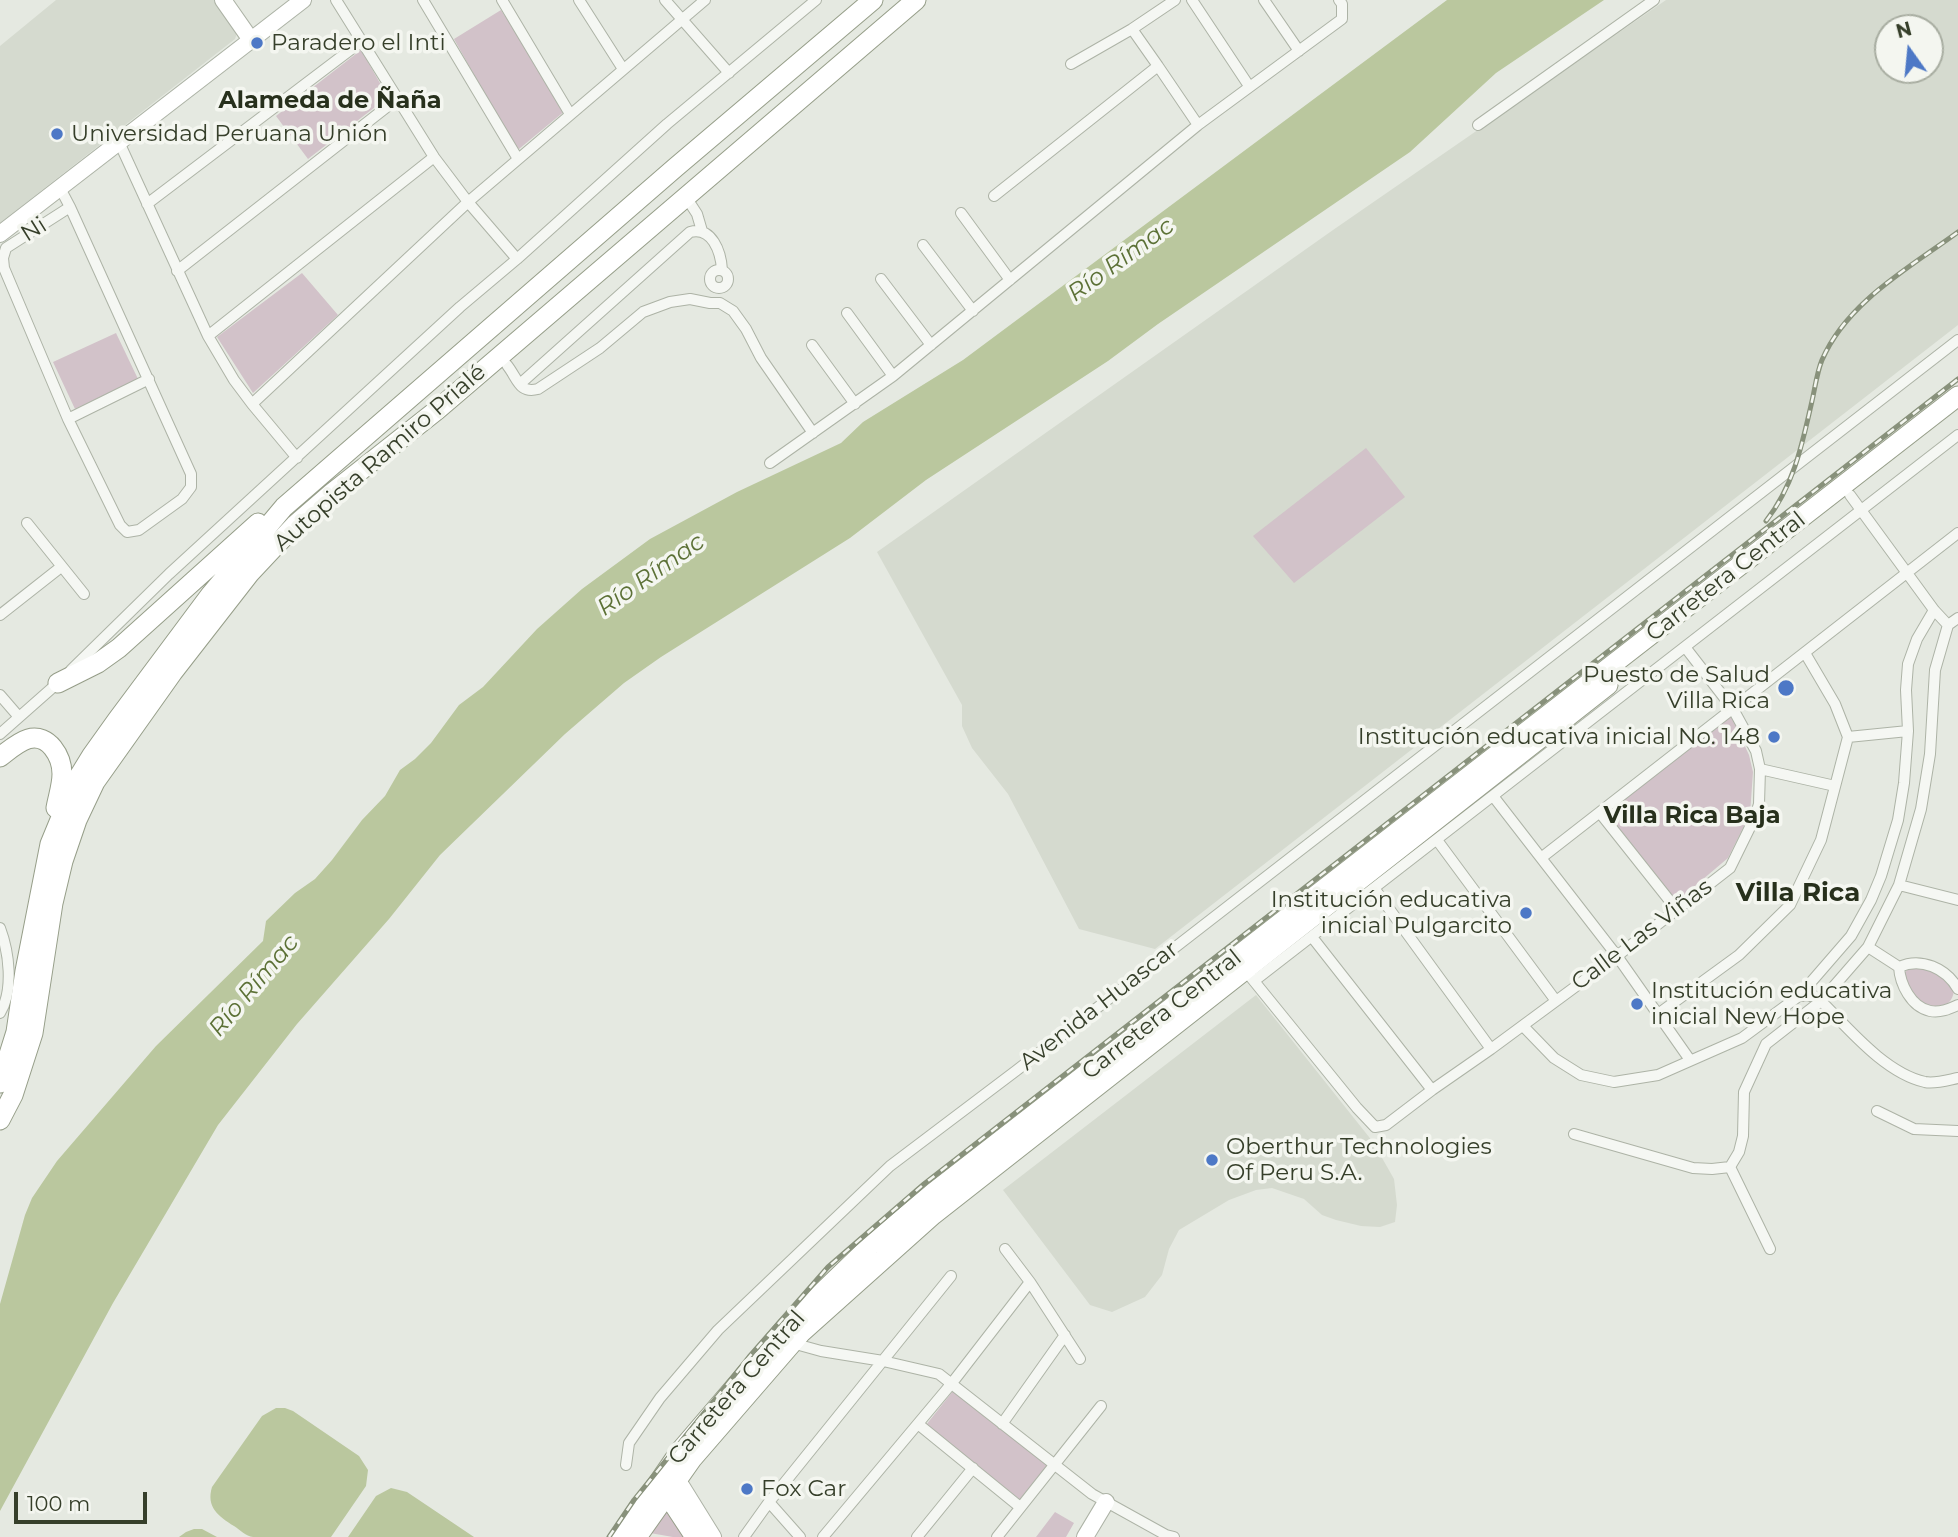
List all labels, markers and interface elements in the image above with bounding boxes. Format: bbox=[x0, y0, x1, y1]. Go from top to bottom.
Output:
north arrow bbox=[1874, 14, 1944, 84]
text: N bbox=[1894, 17, 1914, 43]
place label: Paradero el Inti bbox=[271, 29, 446, 57]
marker: Paradero el Inti bbox=[249, 35, 265, 51]
district label: Alameda de Ñaña bbox=[218, 87, 442, 115]
place label: Universidad Peruana Unión bbox=[71, 120, 388, 148]
marker: Universidad Peruana Unión bbox=[49, 126, 65, 142]
street label: Ni bbox=[16, 212, 52, 248]
water label: Río Rímac bbox=[1062, 212, 1180, 308]
street label: Autopista Ramiro Prialé bbox=[269, 359, 491, 557]
street label: Carretera Central bbox=[1641, 506, 1811, 648]
water label: Río Rímac bbox=[592, 528, 710, 622]
place label: Puesto de Salud Villa Rica bbox=[1583, 661, 1770, 715]
marker: Puesto de Salud Villa Rica bbox=[1776, 678, 1796, 698]
place label: Institución educativa inicial No. 148 bbox=[1358, 723, 1760, 751]
marker: Institución educativa inicial No. 148 bbox=[1766, 729, 1782, 745]
district label: Villa Rica Baja bbox=[1603, 802, 1781, 830]
street label: Calle Las Viñas bbox=[1566, 873, 1718, 997]
district label: Villa Rica bbox=[1736, 877, 1860, 909]
place label: Institución educativa inicial Pulgarcito bbox=[1271, 886, 1512, 940]
marker: Institución educativa inicial Pulgarcito bbox=[1518, 905, 1534, 921]
water label: Río Rímac bbox=[203, 929, 305, 1043]
street label: Avenida Huascar bbox=[1014, 936, 1184, 1076]
street label: Carretera Central bbox=[1077, 944, 1247, 1086]
place label: Institución educativa inicial New Hope bbox=[1651, 977, 1892, 1031]
marker: Institución educativa inicial New Hope bbox=[1629, 996, 1645, 1012]
place label: Oberthur Technologies Of Peru S.A. bbox=[1226, 1133, 1492, 1187]
marker: Oberthur Technologies Of Peru S.A. bbox=[1204, 1152, 1220, 1168]
street label: Carretera Central bbox=[663, 1305, 811, 1471]
place label: Fox Car bbox=[761, 1475, 846, 1503]
scale bar bbox=[18, 1478, 150, 1522]
marker: Fox Car bbox=[739, 1481, 755, 1497]
text: 100 m bbox=[27, 1491, 90, 1516]

